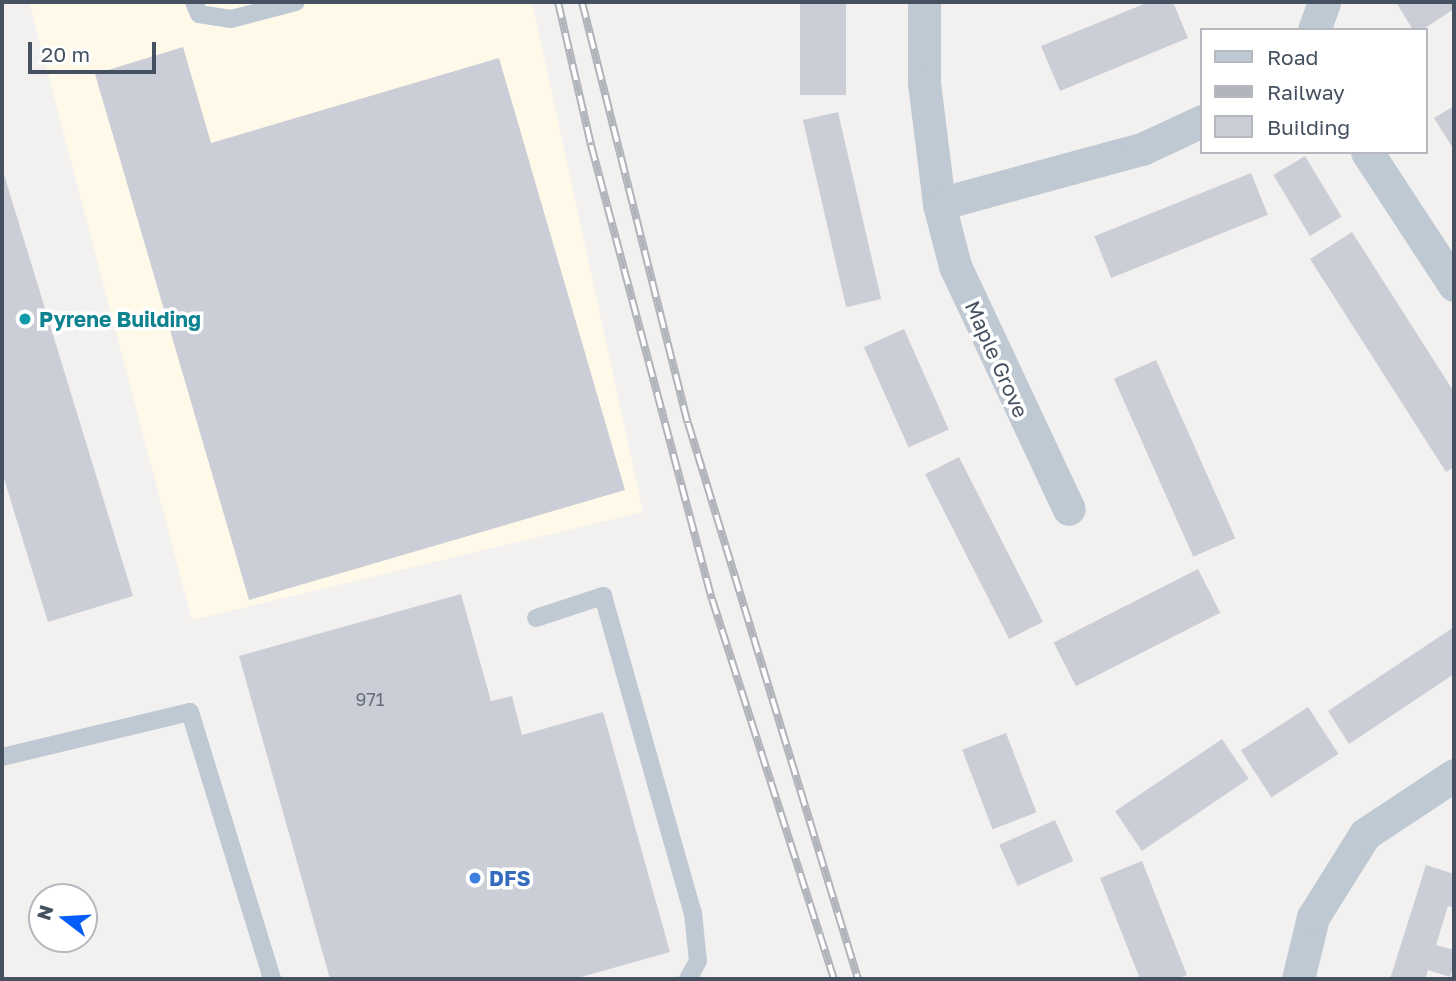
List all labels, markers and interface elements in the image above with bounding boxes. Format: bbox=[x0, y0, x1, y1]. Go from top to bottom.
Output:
scale bar bbox=[32, 28, 159, 72]
legend bbox=[1200, 28, 1428, 154]
text: 20 m bbox=[41, 41, 90, 67]
text: Road bbox=[1267, 44, 1318, 70]
text: Railway bbox=[1267, 79, 1345, 105]
text: Building bbox=[1267, 114, 1350, 140]
street label: Maple Grove bbox=[960, 297, 1034, 421]
place label: Pyrene Building bbox=[39, 306, 201, 332]
marker: Pyrene Building bbox=[17, 311, 33, 327]
house number: 971 bbox=[355, 688, 385, 710]
place label: DFS bbox=[489, 865, 531, 891]
marker: DFS bbox=[467, 870, 483, 886]
north arrow bbox=[28, 883, 98, 953]
text: N bbox=[31, 902, 57, 923]

